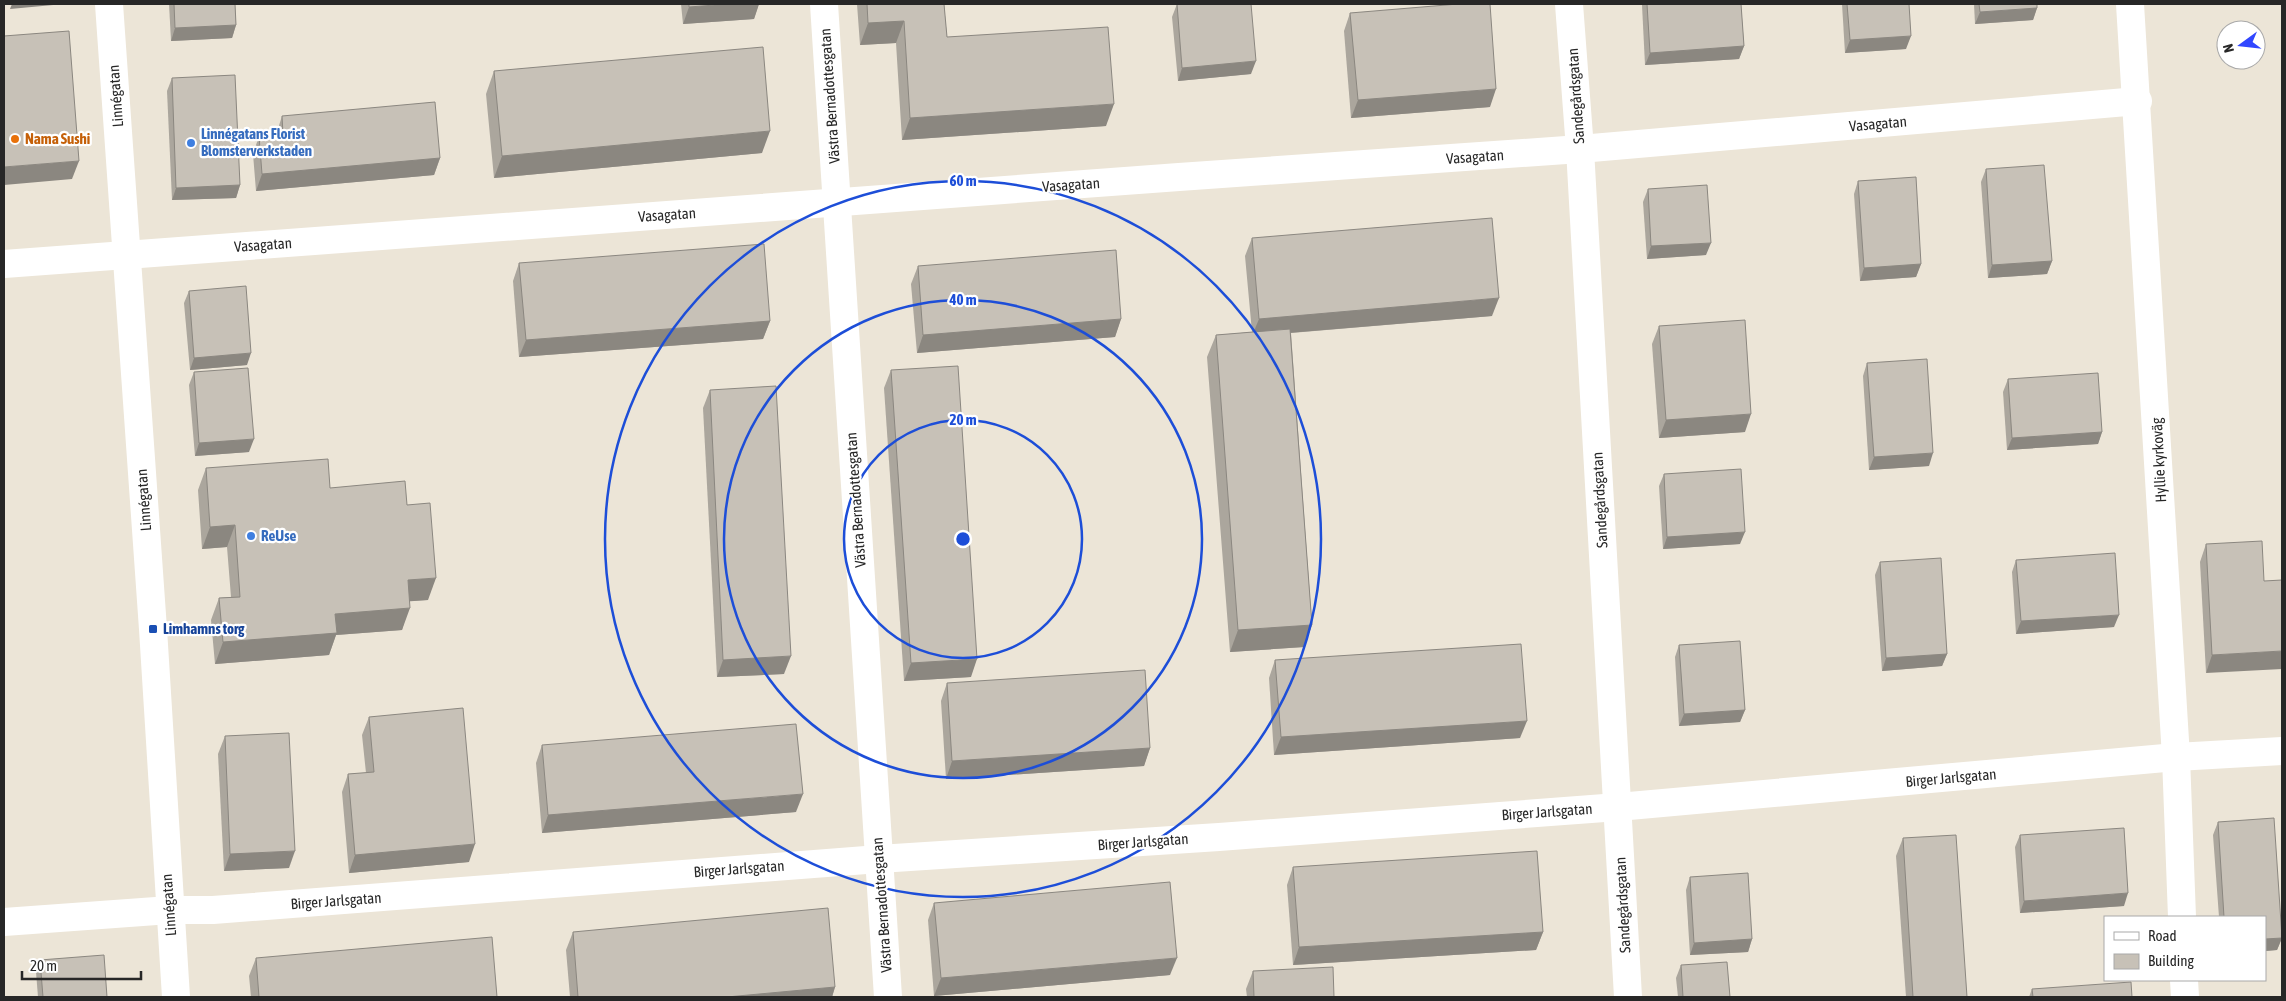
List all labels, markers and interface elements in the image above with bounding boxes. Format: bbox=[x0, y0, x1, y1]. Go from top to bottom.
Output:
north arrow bbox=[2216, 20, 2266, 70]
street label: Västra Bernadottesgatan bbox=[816, 28, 843, 164]
text: N bbox=[2220, 42, 2237, 54]
street label: Sandegårdsgatan bbox=[1564, 47, 1587, 145]
street label: Linnégatan bbox=[105, 64, 126, 128]
street label: Vasagatan bbox=[1848, 113, 1908, 134]
place label: Linnégatans Florist Blomsterverkstaden bbox=[201, 125, 312, 159]
place label: Nama Sushi bbox=[25, 130, 90, 147]
marker: Nama Sushi bbox=[9, 133, 21, 145]
marker: Linnégatans Florist Blomsterverkstaden bbox=[185, 137, 197, 149]
street label: Vasagatan bbox=[1446, 146, 1504, 167]
text: 60 m bbox=[950, 172, 977, 189]
street label: Vasagatan bbox=[1042, 174, 1100, 195]
street label: Vasagatan bbox=[638, 204, 696, 225]
street label: Vasagatan bbox=[234, 234, 292, 255]
text: 40 m bbox=[949, 291, 977, 308]
text: 20 m bbox=[950, 411, 977, 428]
street label: Hyllie kyrkoväg bbox=[2148, 417, 2169, 503]
street label: Västra Bernadottesgatan bbox=[842, 432, 869, 568]
street label: Sandegårdsgatan bbox=[1588, 452, 1611, 548]
street label: Linnégatan bbox=[133, 468, 154, 532]
place label: ReUse bbox=[261, 527, 296, 544]
marker: ReUse bbox=[245, 530, 257, 542]
centre of rings bbox=[954, 530, 972, 548]
place label: Limhamns torg bbox=[163, 620, 245, 637]
marker: Limhamns torg bbox=[147, 623, 159, 635]
street label: Birger Jarlsgatan bbox=[1905, 765, 1997, 790]
street label: Birger Jarlsgatan bbox=[1501, 800, 1593, 823]
street label: Birger Jarlsgatan bbox=[1097, 830, 1189, 853]
street label: Västra Bernadottesgatan bbox=[868, 837, 895, 973]
street label: Birger Jarlsgatan bbox=[693, 857, 785, 880]
street label: Sandegårdsgatan bbox=[1611, 857, 1634, 953]
street label: Linnégatan bbox=[158, 873, 179, 937]
street label: Birger Jarlsgatan bbox=[290, 889, 382, 912]
legend bbox=[2104, 916, 2266, 981]
text: Road bbox=[2148, 927, 2177, 944]
scale bar bbox=[22, 948, 141, 980]
text: Building bbox=[2148, 952, 2194, 969]
text: 20 m bbox=[30, 957, 57, 974]

